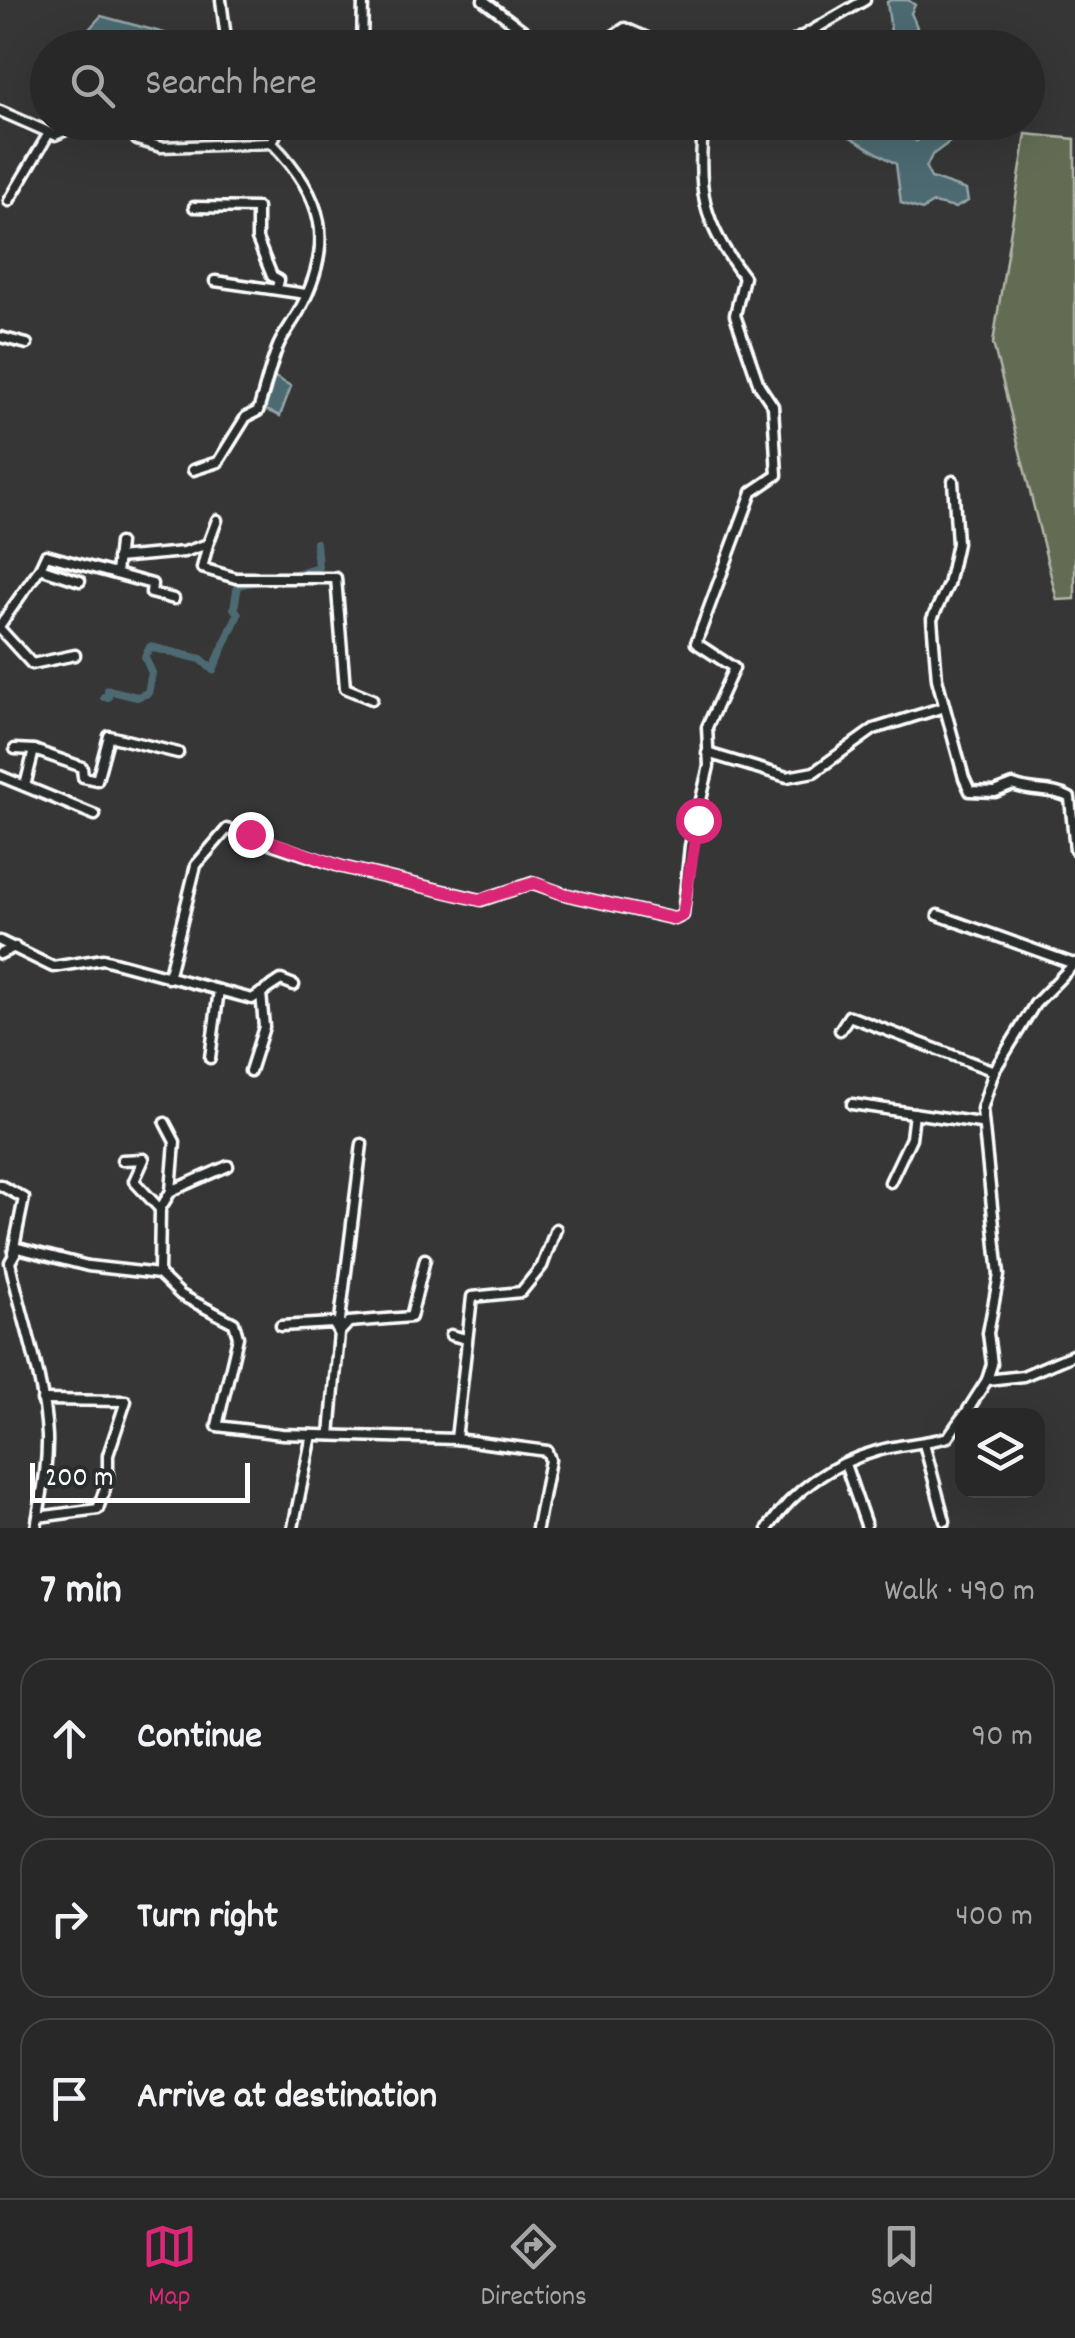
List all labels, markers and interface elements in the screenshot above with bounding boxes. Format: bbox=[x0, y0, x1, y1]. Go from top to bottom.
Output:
search box bbox=[30, 30, 1045, 140]
icon: search bbox=[65, 58, 120, 113]
text: Search here bbox=[145, 58, 317, 113]
route start bbox=[676, 798, 722, 844]
route end bbox=[228, 812, 274, 858]
map controls bbox=[955, 1408, 1045, 1498]
button: layers bbox=[955, 1408, 1045, 1498]
scale bar bbox=[30, 1458, 250, 1502]
text: 200 m bbox=[45, 1460, 113, 1500]
text: 7 min bbox=[40, 1563, 122, 1623]
text: Walk · 490 m bbox=[884, 1570, 1035, 1616]
icon: ahead bbox=[42, 1711, 97, 1766]
text: Continue bbox=[137, 1711, 262, 1766]
text: 90 m bbox=[972, 1715, 1033, 1761]
icon: right bbox=[42, 1891, 97, 1946]
text: Turn right bbox=[137, 1891, 278, 1946]
text: 400 m bbox=[956, 1895, 1033, 1941]
icon: arrive bbox=[42, 2071, 97, 2126]
text: Arrive at destination bbox=[137, 2071, 437, 2126]
tab: Map bbox=[142, 2219, 197, 2319]
tab: Directions bbox=[481, 2219, 587, 2319]
tab: Saved bbox=[871, 2219, 933, 2319]

